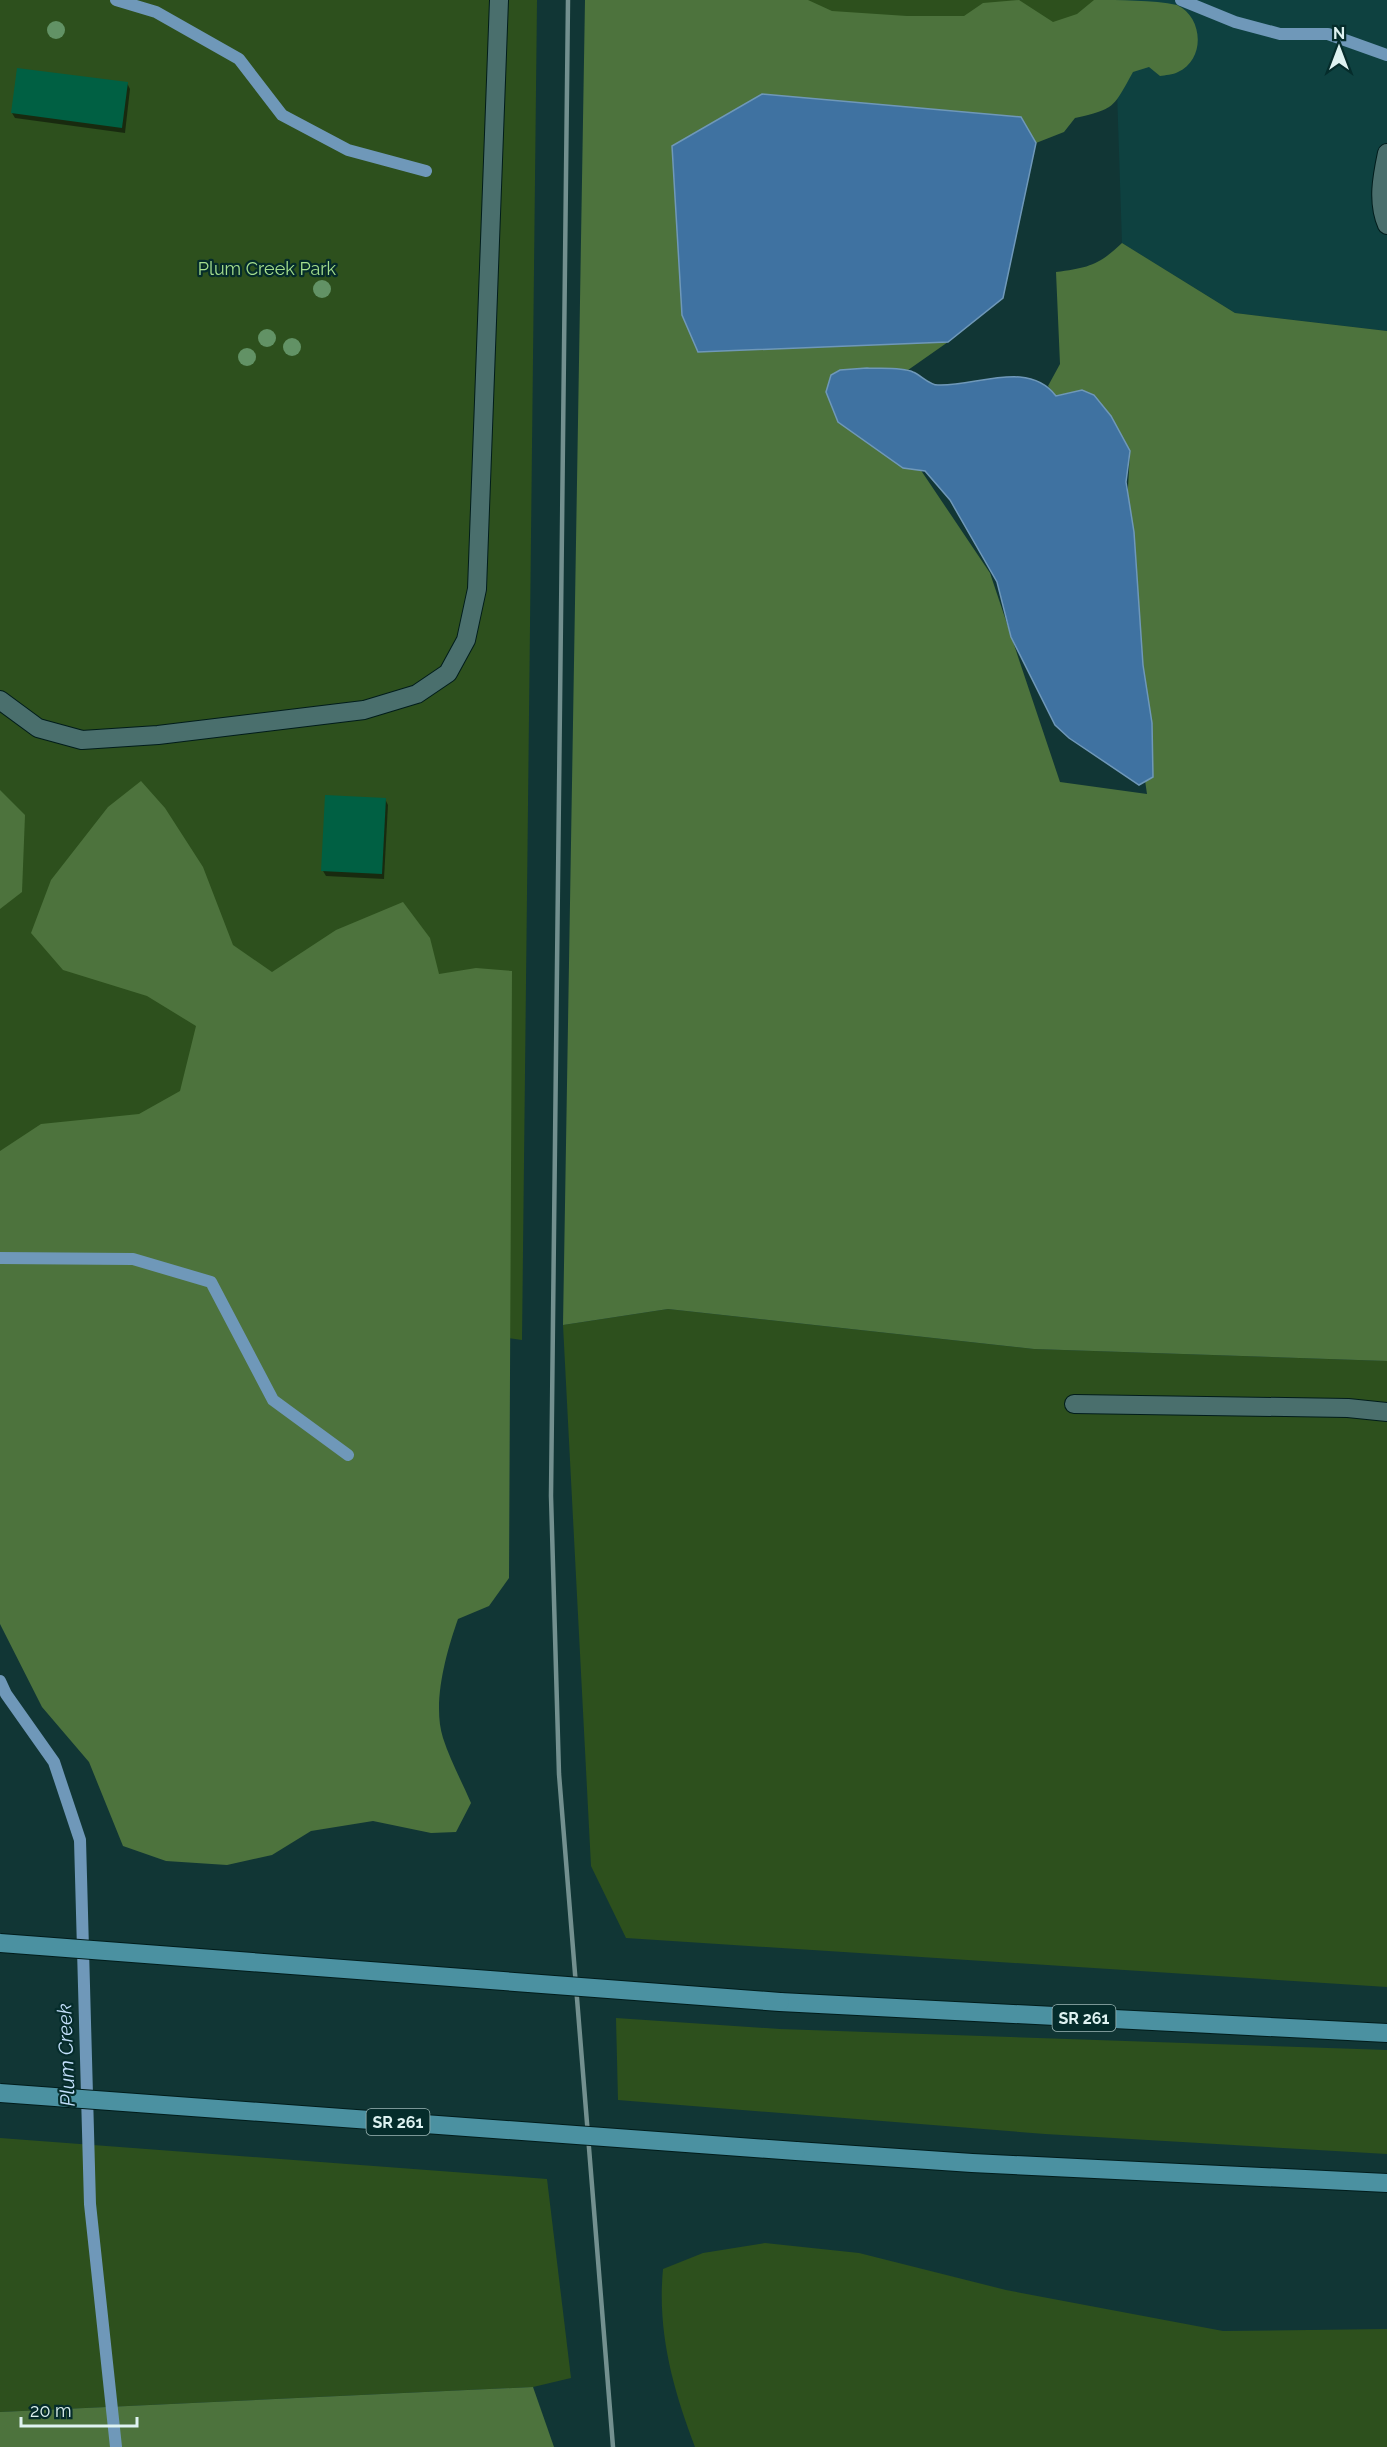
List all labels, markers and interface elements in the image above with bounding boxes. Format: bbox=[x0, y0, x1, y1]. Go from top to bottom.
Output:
north arrow bbox=[1309, 18, 1369, 78]
text: N bbox=[1333, 24, 1345, 43]
park label: Plum Creek Park bbox=[198, 258, 337, 279]
water label: Plum Creek bbox=[52, 2003, 80, 2107]
road number: SR 261 bbox=[1052, 2005, 1116, 2031]
road number: SR 261 bbox=[366, 2109, 430, 2135]
scale bar bbox=[21, 2390, 136, 2428]
text: 20 m bbox=[30, 2400, 72, 2421]

